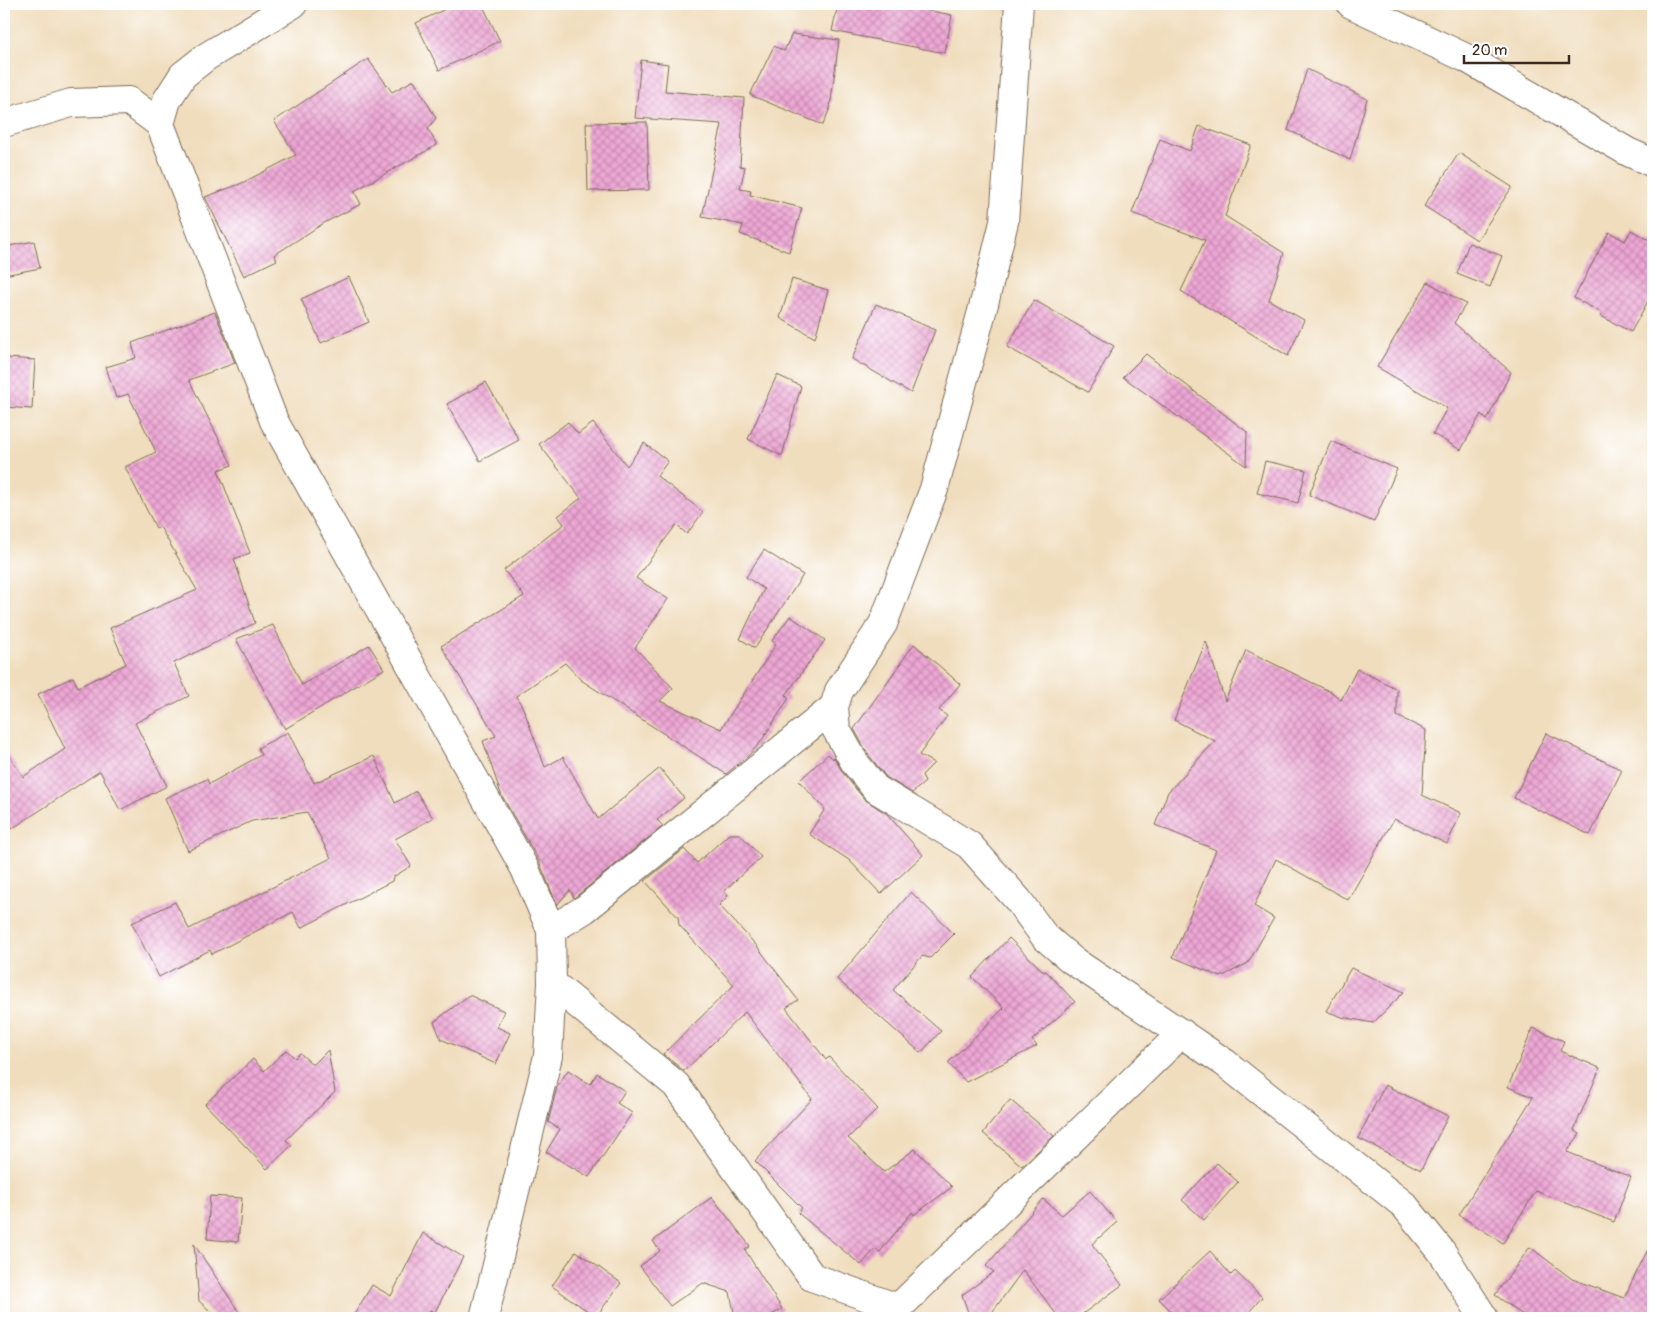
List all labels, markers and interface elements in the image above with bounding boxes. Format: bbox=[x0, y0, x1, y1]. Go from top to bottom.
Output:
scale bar bbox=[1464, 32, 1570, 64]
text: 20 m bbox=[1472, 41, 1507, 60]

